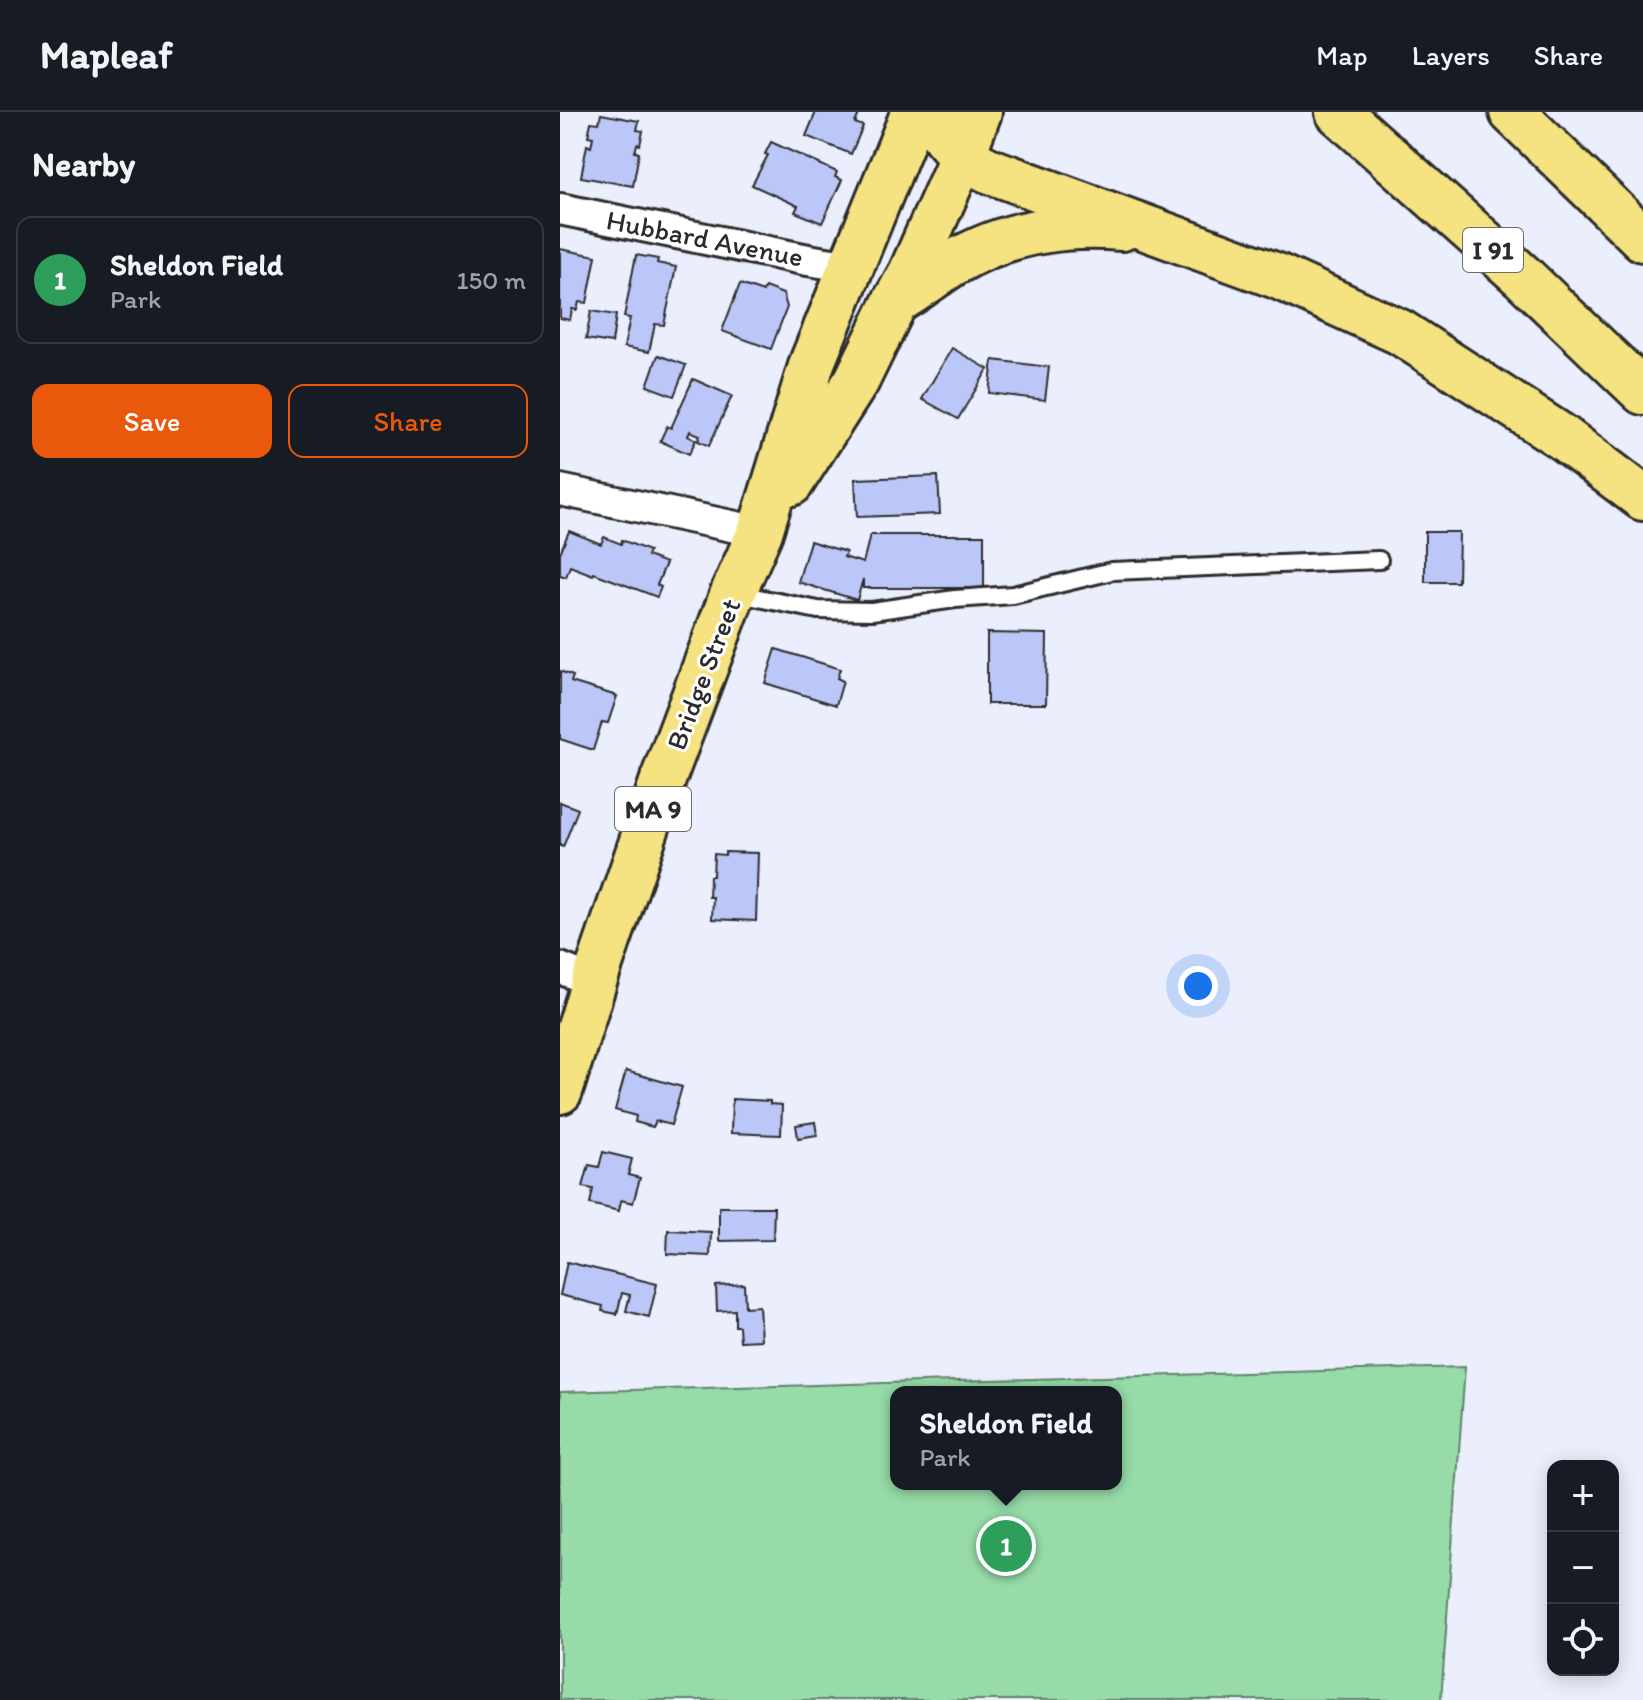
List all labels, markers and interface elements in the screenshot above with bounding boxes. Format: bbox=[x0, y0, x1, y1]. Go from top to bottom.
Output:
text: Mapleaf bbox=[40, 32, 173, 78]
text: Map bbox=[1316, 38, 1368, 72]
text: Layers bbox=[1412, 38, 1490, 72]
text: Share bbox=[1534, 38, 1603, 72]
text: Nearby bbox=[32, 144, 135, 185]
street label: Hubbard Avenue bbox=[604, 202, 806, 274]
road number: I 91 bbox=[1463, 228, 1523, 272]
text: Sheldon Field bbox=[110, 246, 283, 283]
text: 1 bbox=[54, 264, 66, 296]
text: 150 m bbox=[457, 264, 526, 296]
text: Park bbox=[110, 283, 161, 315]
button: Save bbox=[32, 384, 272, 458]
button: Share bbox=[288, 384, 528, 458]
street label: Bridge Street bbox=[659, 593, 747, 755]
road number: MA 9 bbox=[615, 787, 691, 831]
your location bbox=[1178, 966, 1218, 1006]
popup bbox=[890, 1386, 1122, 1490]
text: Sheldon Field bbox=[919, 1404, 1093, 1441]
text: Park bbox=[919, 1441, 971, 1473]
map controls bbox=[1547, 1460, 1619, 1676]
button: + bbox=[1547, 1460, 1619, 1532]
pin: 1 bbox=[980, 1516, 1032, 1576]
button: − bbox=[1547, 1532, 1619, 1604]
button: locate bbox=[1547, 1604, 1619, 1676]

